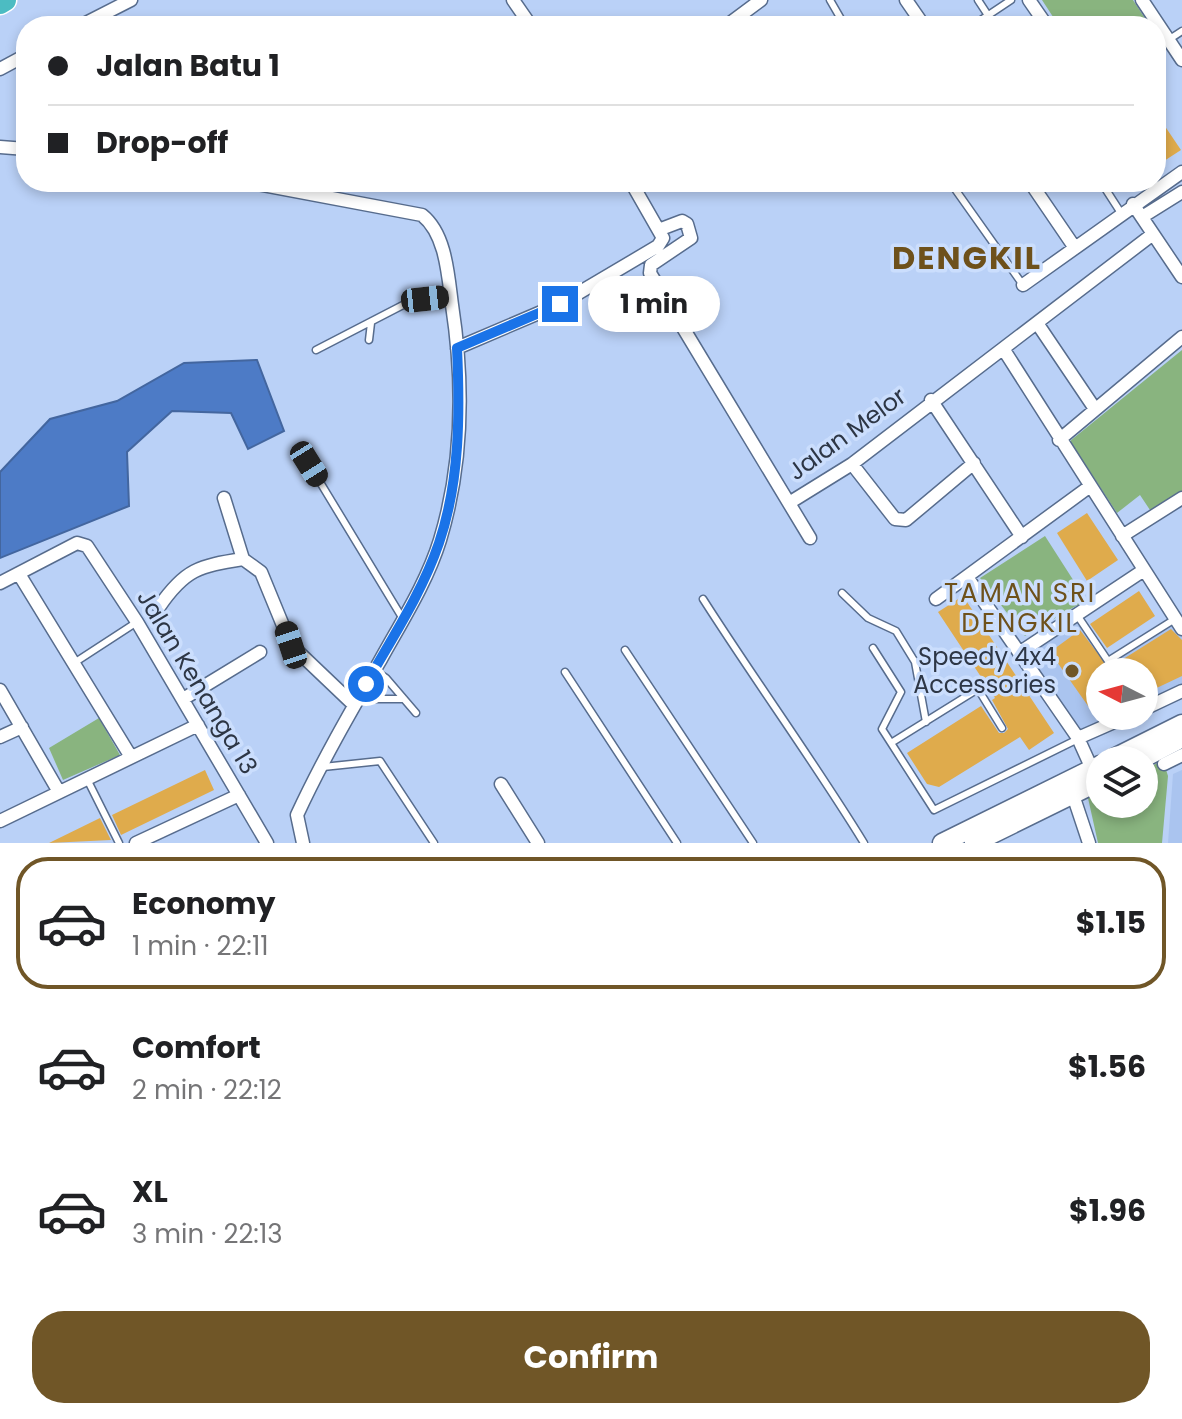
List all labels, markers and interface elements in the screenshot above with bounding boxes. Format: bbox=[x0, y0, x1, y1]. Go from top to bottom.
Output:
text: Jalan Batu 1 bbox=[96, 44, 280, 87]
text: Drop-off bbox=[96, 121, 228, 164]
district label: DENGKIL bbox=[892, 235, 1042, 280]
callout: 1 min bbox=[588, 276, 720, 332]
car bbox=[400, 285, 450, 313]
route end bbox=[542, 286, 578, 322]
text: 1 min bbox=[620, 286, 688, 322]
street label: Jalan Melor bbox=[781, 379, 913, 488]
car bbox=[286, 437, 332, 491]
district label: TAMAN SRI DENGKIL bbox=[944, 575, 1096, 641]
street label: Jalan Kenanga 13 bbox=[129, 583, 266, 780]
car bbox=[272, 618, 310, 672]
place label: Speedy 4x4 Accessories bbox=[913, 640, 1056, 701]
north arrow bbox=[1086, 658, 1158, 730]
map controls bbox=[1086, 658, 1158, 818]
marker: Speedy 4x4 Accessories bbox=[1063, 662, 1081, 680]
route start bbox=[348, 666, 384, 702]
button: layers bbox=[1086, 746, 1158, 818]
text: Economy bbox=[132, 882, 276, 925]
icon: car bbox=[36, 887, 108, 959]
text: $1.15 bbox=[1076, 901, 1146, 944]
text: 1 min · 22:11 bbox=[132, 928, 269, 964]
text: Comfort bbox=[132, 1026, 261, 1069]
icon: car bbox=[36, 1031, 108, 1103]
text: $1.56 bbox=[1068, 1045, 1146, 1088]
text: 2 min · 22:12 bbox=[132, 1072, 282, 1108]
text: XL bbox=[132, 1170, 168, 1213]
icon: car bbox=[36, 1175, 108, 1247]
text: $1.96 bbox=[1069, 1189, 1146, 1232]
text: 3 min · 22:13 bbox=[132, 1216, 283, 1252]
button: Confirm bbox=[32, 1311, 1150, 1403]

